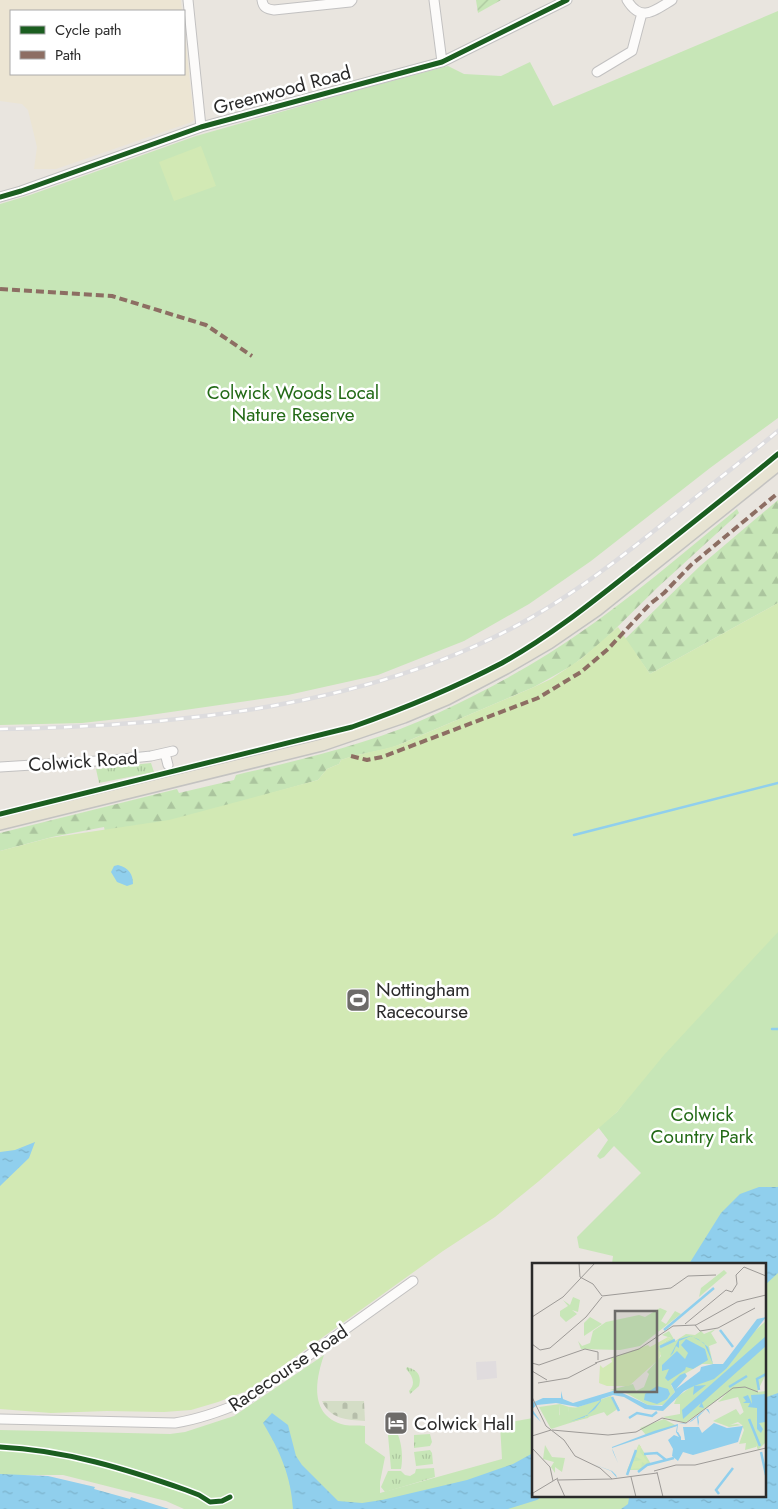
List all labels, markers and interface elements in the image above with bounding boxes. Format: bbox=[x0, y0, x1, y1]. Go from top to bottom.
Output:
legend bbox=[10, 10, 185, 75]
text: Cycle path bbox=[55, 19, 122, 41]
text: Path bbox=[55, 44, 81, 66]
street label: Greenwood Road bbox=[210, 59, 354, 121]
park label: Colwick Woods Local Nature Reserve bbox=[207, 379, 379, 428]
street label: Colwick Road bbox=[27, 744, 139, 778]
place label: Nottingham Racecourse bbox=[376, 976, 470, 1025]
sports icon: Nottingham Racecourse bbox=[345, 987, 371, 1013]
park label: Colwick Country Park bbox=[651, 1101, 754, 1150]
inset map bbox=[532, 1263, 766, 1496]
street label: Racecourse Road bbox=[223, 1318, 353, 1418]
hotel icon: Colwick Hall bbox=[383, 1410, 409, 1436]
place label: Colwick Hall bbox=[414, 1410, 514, 1437]

